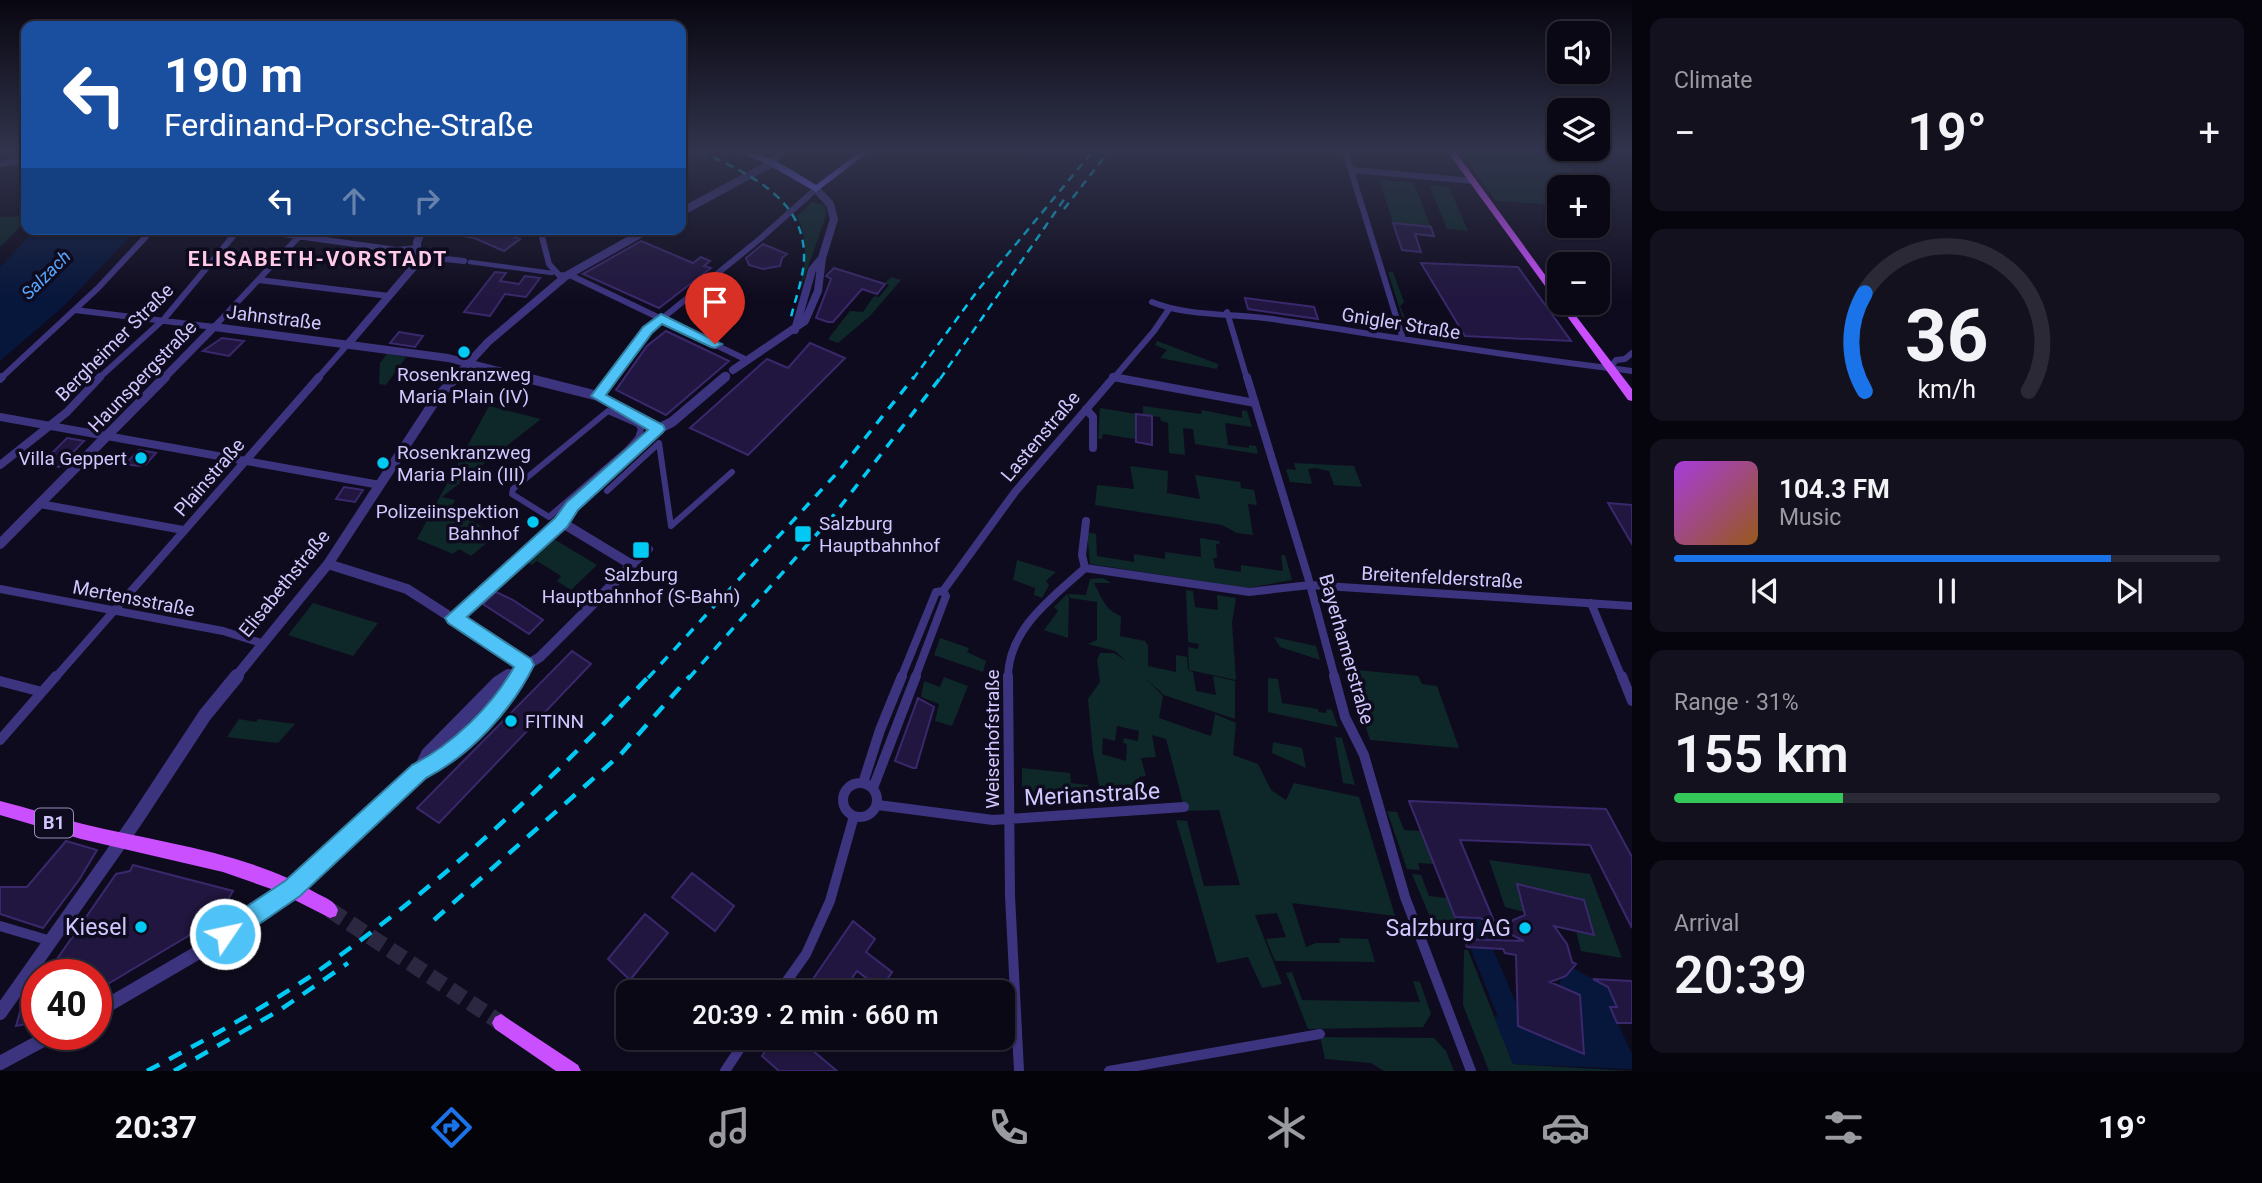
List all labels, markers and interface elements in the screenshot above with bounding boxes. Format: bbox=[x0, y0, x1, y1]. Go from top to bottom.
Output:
map controls bbox=[1547, 21, 1610, 315]
button: sound bbox=[1547, 21, 1610, 84]
text: 190 m bbox=[164, 47, 303, 104]
icon: left bbox=[49, 49, 140, 140]
text: Climate bbox=[1674, 67, 1753, 94]
button: layers bbox=[1547, 98, 1610, 161]
text: 19° bbox=[1907, 102, 1987, 163]
text: Ferdinand-Porsche-Straße bbox=[164, 106, 533, 144]
text: − bbox=[1674, 111, 1696, 155]
text: + bbox=[2198, 111, 2220, 155]
button: + bbox=[1547, 175, 1610, 238]
icon: left bbox=[262, 182, 300, 220]
icon: ahead bbox=[335, 182, 373, 220]
icon: right bbox=[408, 182, 446, 220]
water label: Salzach bbox=[17, 246, 75, 304]
district label: ELISABETH-VORSTADT bbox=[188, 247, 448, 271]
button: − bbox=[1547, 252, 1610, 315]
pin bbox=[685, 272, 745, 344]
street label: Bergheimer Straße bbox=[51, 279, 178, 406]
icon: arrive bbox=[696, 283, 734, 321]
text: 36 bbox=[1905, 293, 1989, 379]
street label: Jahnstraße bbox=[225, 300, 323, 335]
street label: Gnigler Straße bbox=[1340, 303, 1462, 344]
street label: Haunspergstraße bbox=[83, 316, 201, 437]
marker: Rosenkranzweg Maria Plain (IV) bbox=[456, 344, 472, 360]
place label: Rosenkranzweg Maria Plain (IV) bbox=[397, 363, 531, 408]
text: km/h bbox=[1918, 375, 1976, 404]
street label: Lastenstraße bbox=[996, 386, 1085, 486]
street label: Plainstraße bbox=[169, 434, 250, 521]
place label: Rosenkranzweg Maria Plain (III) bbox=[397, 441, 531, 486]
place label: Villa Geppert bbox=[18, 447, 127, 470]
marker: Villa Geppert bbox=[133, 450, 149, 466]
marker: Rosenkranzweg Maria Plain (III) bbox=[375, 455, 391, 471]
text: 104.3 FM bbox=[1779, 474, 1890, 504]
place label: Polizeiinspektion Bahnhof bbox=[376, 500, 519, 545]
text: Music bbox=[1779, 504, 1841, 531]
place label: Salzburg Hauptbahnhof bbox=[819, 512, 941, 557]
marker: Polizeiinspektion Bahnhof bbox=[525, 514, 541, 530]
marker: Salzburg Hauptbahnhof bbox=[793, 524, 813, 544]
street label: Elisabethstraße bbox=[234, 525, 335, 642]
marker: Salzburg Hauptbahnhof (S-Bahn) bbox=[631, 540, 651, 560]
street label: Breitenfelderstraße bbox=[1361, 562, 1523, 593]
place label: Salzburg Hauptbahnhof (S-Bahn) bbox=[542, 563, 740, 608]
street label: Bayerhamerstraße bbox=[1314, 571, 1379, 727]
icon: previous bbox=[1746, 572, 1784, 610]
icon: pause bbox=[1928, 572, 1966, 610]
icon: next bbox=[2110, 572, 2148, 610]
street label: Mertensstraße bbox=[71, 575, 197, 622]
street label: Weiserhofstraße bbox=[981, 669, 1004, 809]
text: Range · 31% bbox=[1674, 689, 1799, 716]
place label: FITINN bbox=[525, 710, 584, 733]
marker: FITINN bbox=[503, 713, 519, 729]
text: 155 km bbox=[1674, 724, 1849, 785]
street label: Merianstraße bbox=[1023, 777, 1161, 812]
road number: B1 bbox=[35, 808, 73, 838]
position arrow bbox=[188, 897, 262, 971]
text: Arrival bbox=[1674, 910, 1739, 937]
place label: Kiesel bbox=[65, 914, 127, 941]
place label: Salzburg AG bbox=[1385, 915, 1511, 942]
marker: Kiesel bbox=[133, 919, 149, 935]
marker: Salzburg AG bbox=[1517, 920, 1533, 936]
text: 20:39 bbox=[1674, 945, 1807, 1006]
speed limit sign: 40 bbox=[21, 959, 112, 1050]
text: 20:39 · 2 min · 660 m bbox=[692, 1000, 939, 1030]
icon: directions bbox=[427, 1103, 476, 1152]
icon: music bbox=[705, 1103, 754, 1152]
icon: phone bbox=[984, 1103, 1033, 1152]
icon: climate bbox=[1262, 1103, 1311, 1152]
icon: car bbox=[1541, 1103, 1590, 1152]
icon: filters bbox=[1819, 1103, 1868, 1152]
text: 20:37 bbox=[115, 1108, 197, 1146]
text: 19° bbox=[2098, 1108, 2147, 1146]

